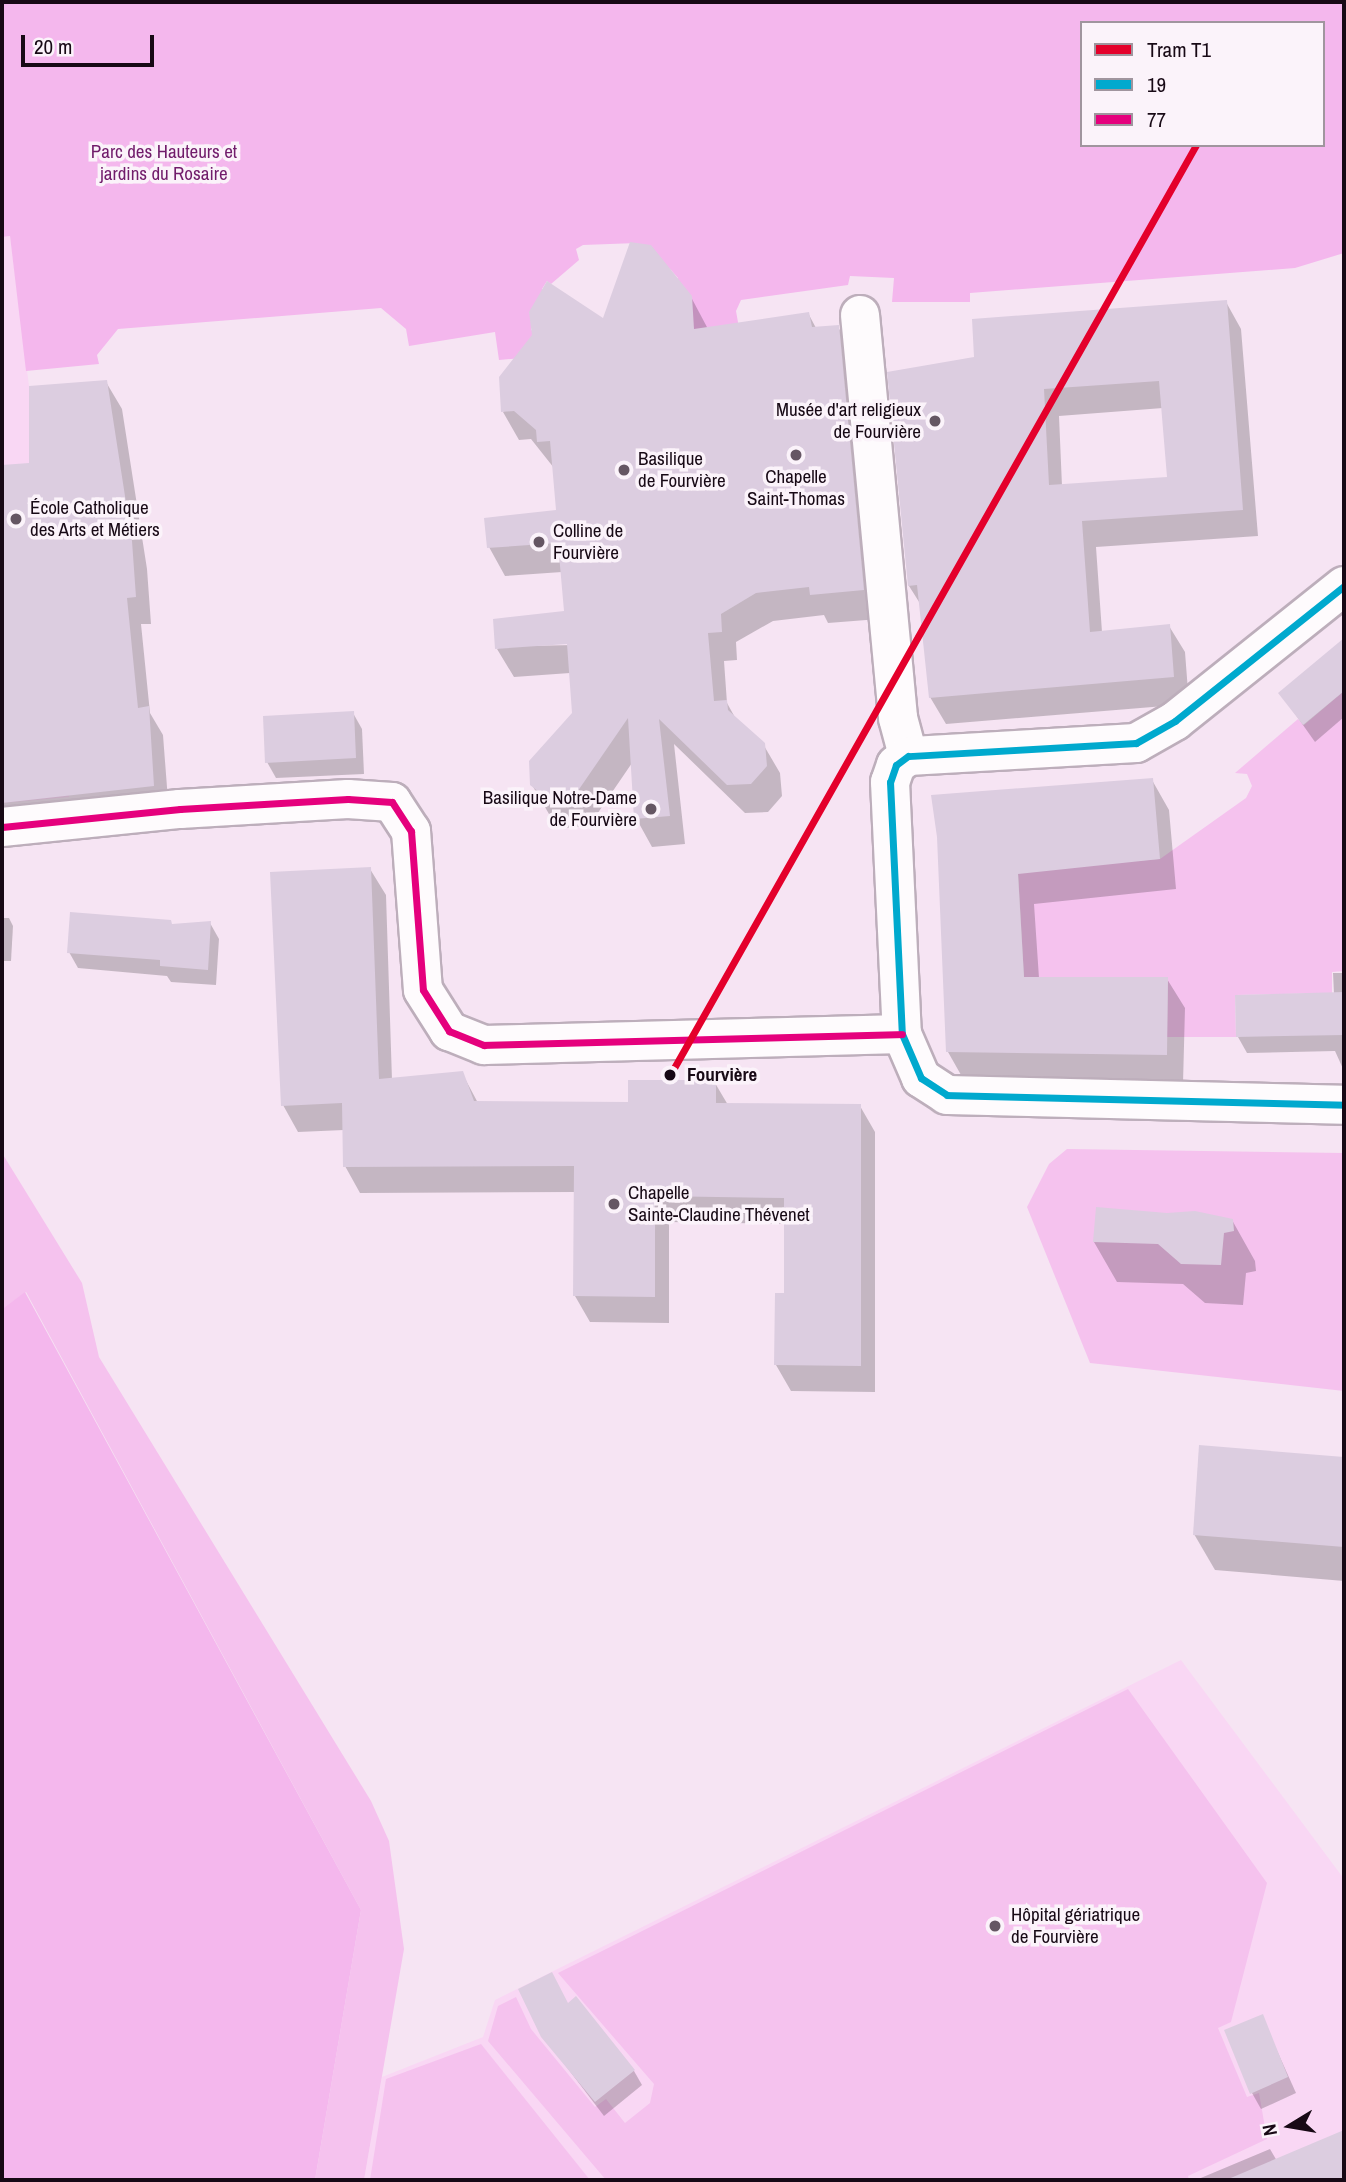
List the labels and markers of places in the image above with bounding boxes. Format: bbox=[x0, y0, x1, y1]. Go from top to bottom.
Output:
place label: Musée d'art religieux de Fourvière bbox=[776, 399, 921, 443]
marker: Musée d'art religieux de Fourvière bbox=[927, 413, 943, 429]
marker: Chapelle Saint-Thomas bbox=[788, 447, 804, 463]
place label: Basilique de Fourvière bbox=[638, 448, 726, 492]
marker: Basilique de Fourvière bbox=[616, 462, 632, 478]
place label: Chapelle Saint-Thomas bbox=[747, 466, 845, 510]
place label: École Catholique des Arts et Métiers bbox=[30, 497, 161, 541]
marker: École Catholique des Arts et Métiers bbox=[8, 511, 24, 527]
place label: Colline de Fourvière bbox=[553, 520, 623, 564]
marker: Colline de Fourvière bbox=[531, 534, 547, 550]
place label: Basilique Notre-Dame de Fourvière bbox=[483, 787, 637, 831]
marker: Basilique Notre-Dame de Fourvière bbox=[643, 801, 659, 817]
marker: Fourvière bbox=[659, 1064, 681, 1086]
place label: Fourvière bbox=[687, 1064, 757, 1086]
place label: Chapelle Sainte-Claudine Thévenet bbox=[628, 1182, 810, 1226]
marker: Chapelle Sainte-Claudine Thévenet bbox=[606, 1196, 622, 1212]
place label: Hôpital gériatrique de Fourvière bbox=[1011, 1904, 1140, 1948]
marker: Hôpital gériatrique de Fourvière bbox=[985, 1916, 1005, 1936]

